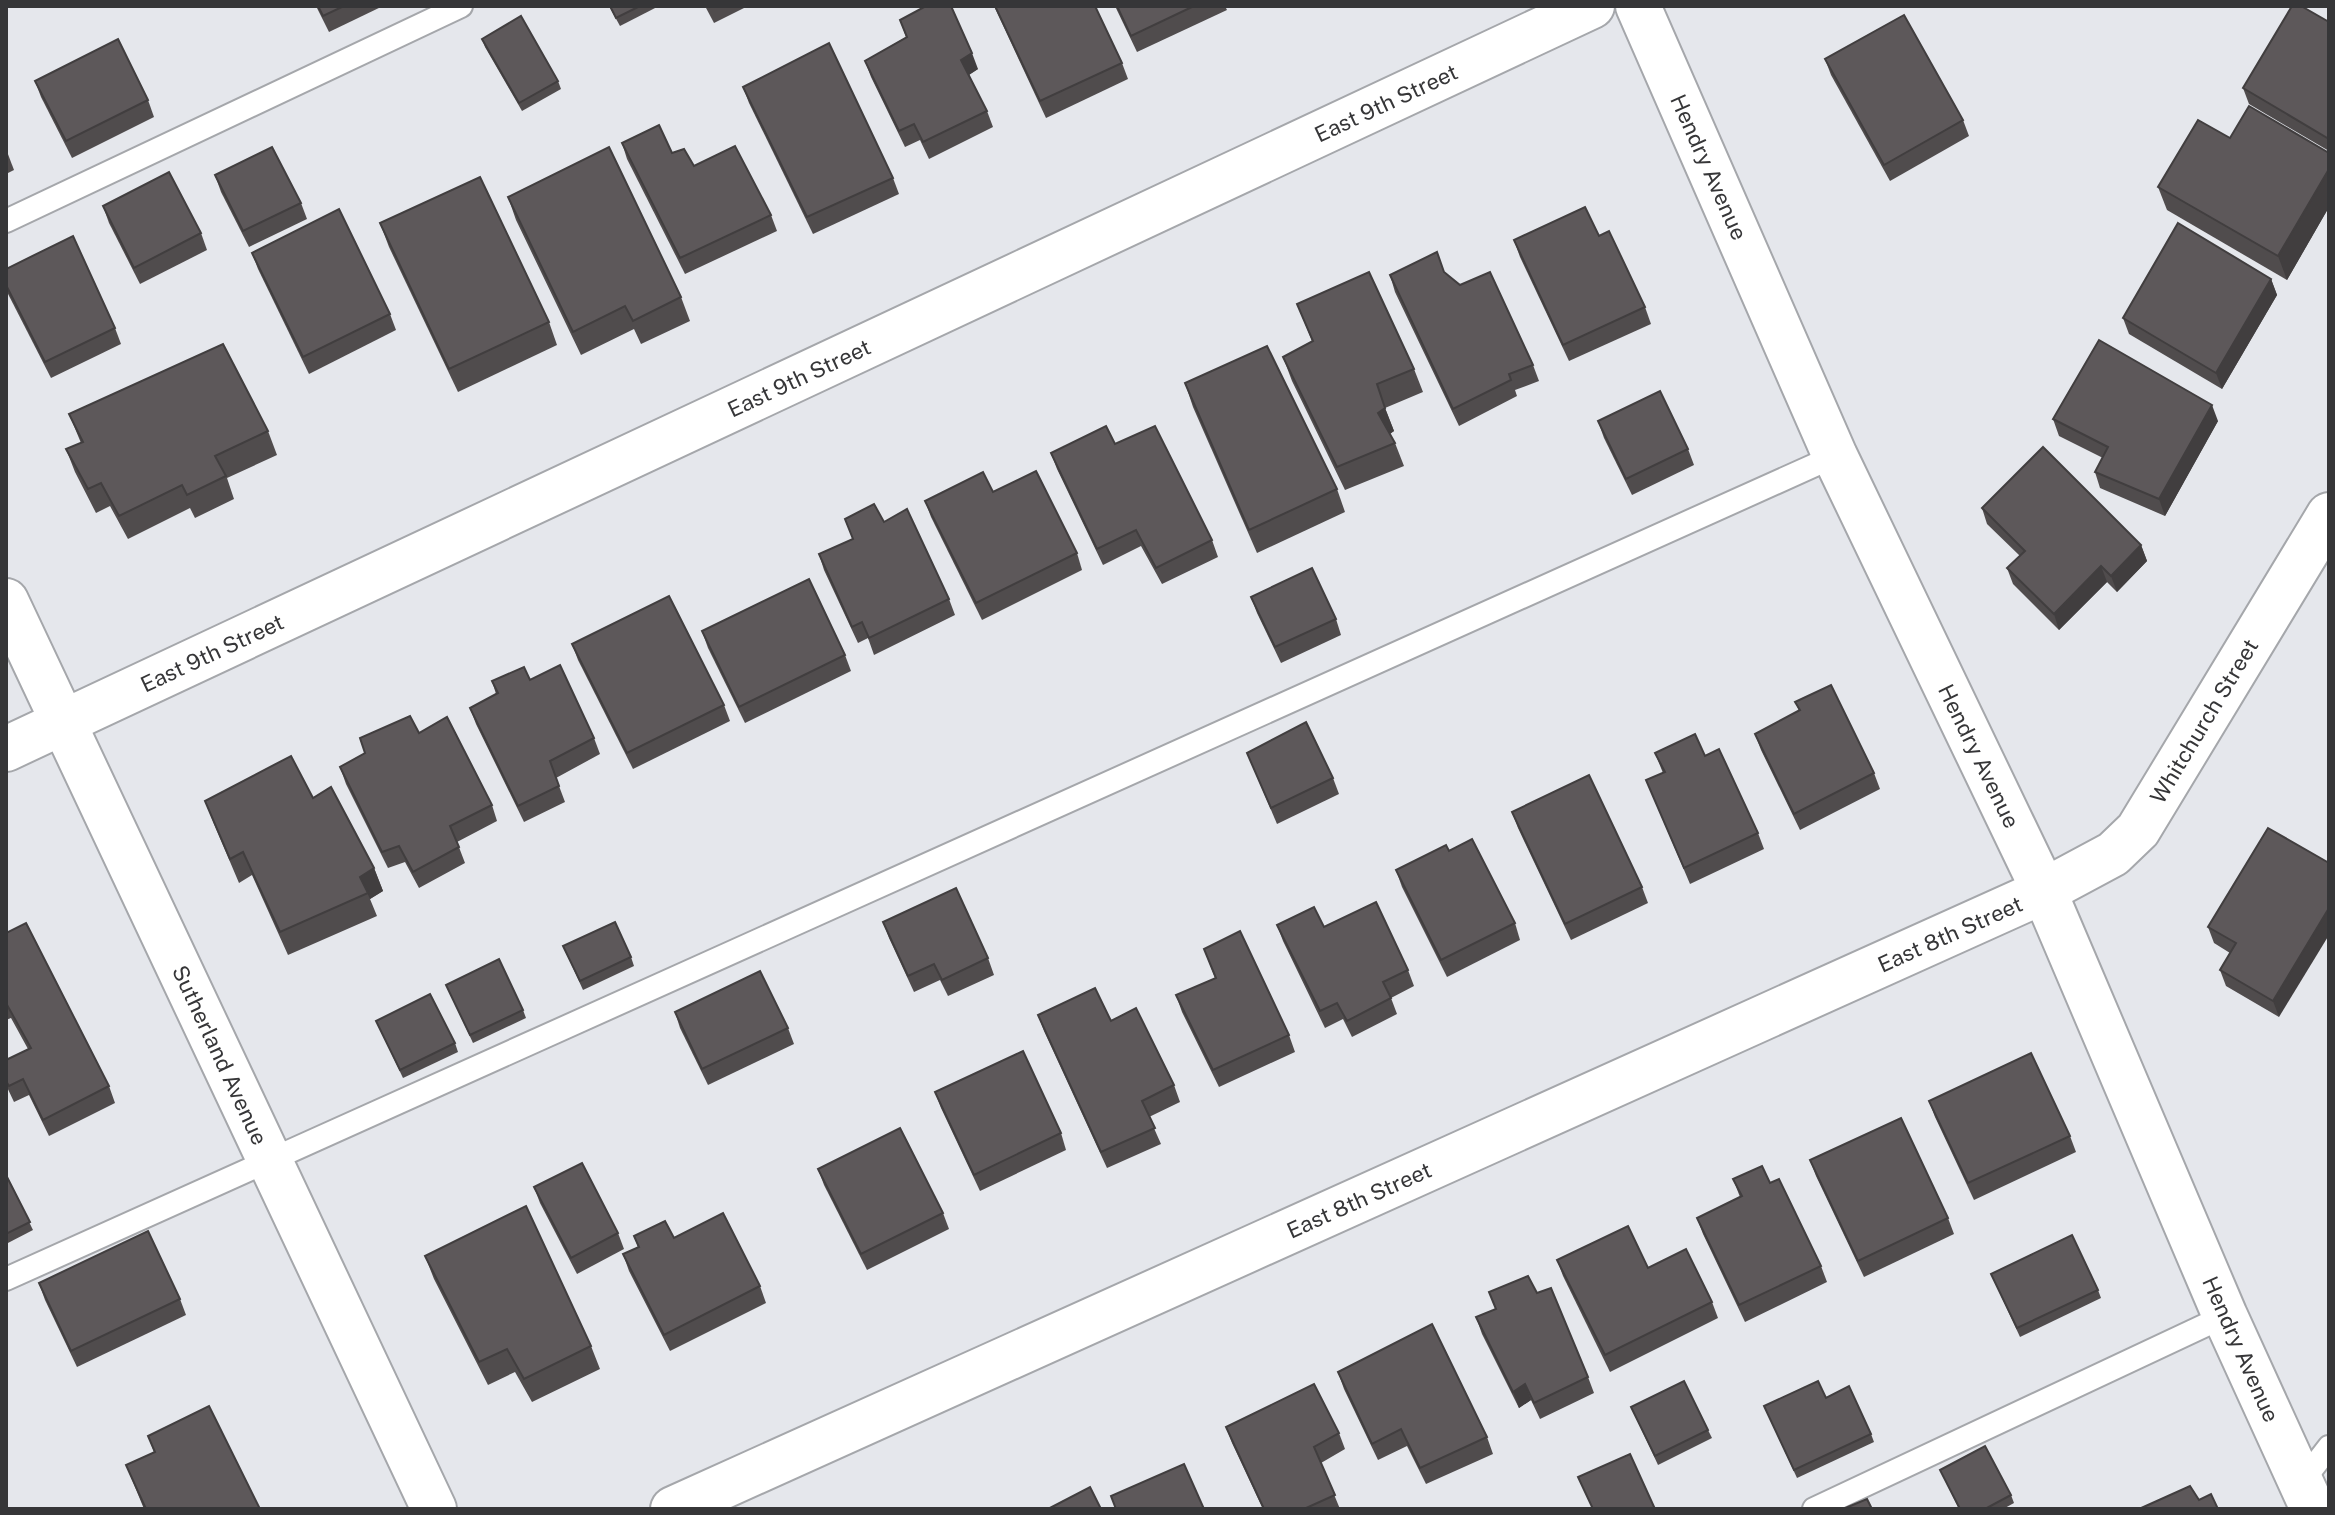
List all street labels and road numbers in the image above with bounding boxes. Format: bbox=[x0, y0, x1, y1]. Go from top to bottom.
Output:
street label: East 9th Street bbox=[1310, 58, 1462, 148]
street label: Hendry Avenue bbox=[1665, 90, 1753, 244]
street label: East 9th Street bbox=[723, 333, 875, 423]
street label: East 9th Street bbox=[136, 608, 288, 698]
street label: Whitchurch Street bbox=[2145, 634, 2263, 808]
street label: Hendry Avenue bbox=[1933, 680, 2025, 832]
street label: East 8th Street bbox=[1874, 891, 2026, 977]
street label: Sutherland Avenue bbox=[167, 961, 273, 1149]
street label: East 8th Street bbox=[1283, 1157, 1435, 1243]
street label: Hendry Avenue bbox=[2197, 1272, 2285, 1426]

